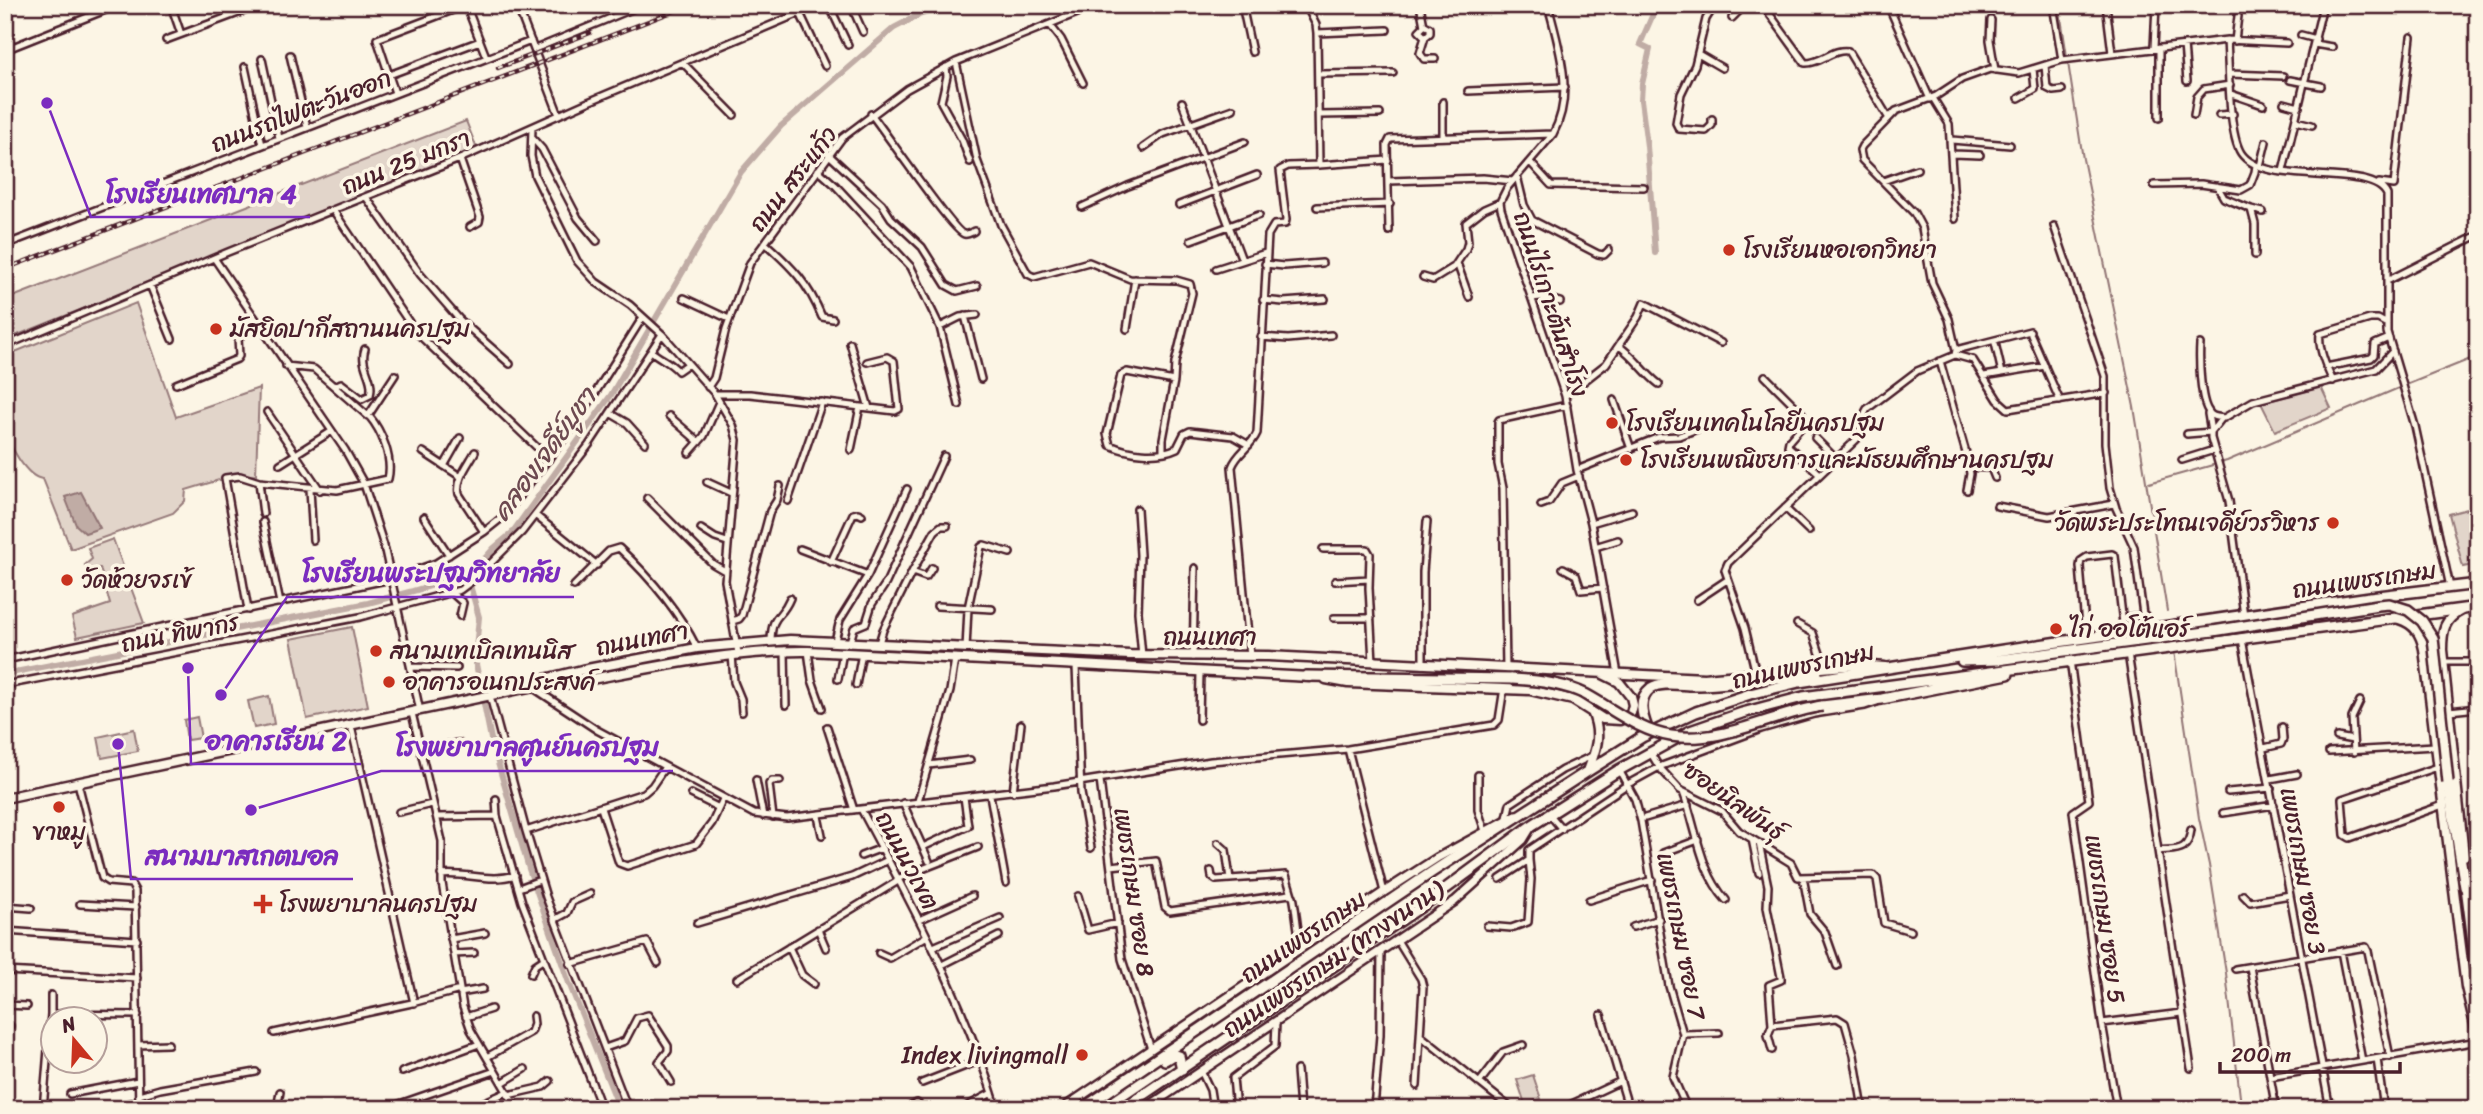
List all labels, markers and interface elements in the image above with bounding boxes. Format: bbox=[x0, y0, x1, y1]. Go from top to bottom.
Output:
street label: ถนนรถไฟตะวันออก bbox=[204, 57, 398, 165]
street label: ถนน สระแก้ว bbox=[738, 116, 848, 242]
street label: ถนน 25 มกรา bbox=[335, 117, 477, 207]
callout: โรงเรียนเทศบาล 4 bbox=[91, 170, 310, 217]
text: โรงเรียนเทศบาล 4 bbox=[105, 171, 297, 217]
street label: ถนนไร่เกาะต้นสำโรง bbox=[1501, 206, 1601, 402]
place label: โรงเรียนหอเอกวิทยา bbox=[1743, 229, 1937, 271]
marker: โรงเรียนหอเอกวิทยา bbox=[1721, 242, 1737, 258]
place label: มัสยิดปากีสถานนครปฐม bbox=[229, 308, 470, 350]
marker: มัสยิดปากีสถานนครปฐม bbox=[208, 321, 224, 337]
water label: คลองเจดีย์บูชา bbox=[479, 375, 610, 531]
place label: โรงเรียนเทคโนโลยีนครปฐม bbox=[1626, 402, 1884, 444]
marker: โรงเรียนเทคโนโลยีนครปฐม bbox=[1604, 415, 1620, 431]
place label: โรงเรียนพณิชยการและมัธยมศึกษานครปฐม bbox=[1640, 439, 2054, 481]
marker: โรงเรียนพณิชยการและมัธยมศึกษานครปฐม bbox=[1618, 452, 1634, 468]
place label: วัดพระประโทณเจดีย์วรวิหาร bbox=[2054, 502, 2320, 544]
marker: วัดพระประโทณเจดีย์วรวิหาร bbox=[2325, 515, 2341, 531]
street label: ถนนเพชรเกษม bbox=[2289, 549, 2439, 611]
callout: โรงเรียนพระปฐมวิทยาลัย bbox=[287, 550, 574, 597]
text: โรงเรียนพระปฐมวิทยาลัย bbox=[302, 550, 561, 596]
place label: วัดห้วยจรเข้ bbox=[81, 559, 195, 601]
marker: วัดห้วยจรเข้ bbox=[59, 572, 75, 588]
street label: ถนน ทิพากร bbox=[117, 601, 244, 665]
place label: ไก่ ออโต้แอร์ bbox=[2069, 608, 2194, 650]
street label: ถนนเทศา bbox=[592, 609, 692, 669]
street label: ถนนเทศา bbox=[1163, 616, 1257, 658]
marker: ไก่ ออโต้แอร์ bbox=[2048, 621, 2064, 637]
place label: สนามเทเบิลเทนนิส bbox=[389, 630, 577, 672]
street label: ถนนเพชรเกษม bbox=[1728, 630, 1878, 702]
marker: สนามเทเบิลเทนนิส bbox=[368, 643, 384, 659]
place label: อาคารอเนกประสงค์ bbox=[402, 661, 600, 703]
marker: อาคารอเนกประสงค์ bbox=[381, 674, 397, 690]
callout: อาคารเรียน 2 bbox=[191, 717, 361, 764]
text: อาคารเรียน 2 bbox=[204, 718, 347, 764]
callout: โรงพยาบาลศูนย์นครปฐม bbox=[381, 724, 673, 771]
text: โรงพยาบาลศูนย์นครปฐม bbox=[395, 724, 660, 770]
street label: ซอยนิลพันธุ์ bbox=[1674, 750, 1797, 854]
street label: เพชรเกษม ซอย 3 bbox=[2268, 784, 2338, 958]
marker: ขาหมู bbox=[51, 799, 67, 815]
street label: ถนนนวเขต bbox=[863, 803, 951, 917]
street label: เพชรเกษม ซอย 8 bbox=[1101, 805, 1167, 979]
place label: ขาหมู bbox=[32, 811, 86, 853]
callout: สนามบาสเกตบอล bbox=[131, 832, 353, 879]
street label: เพชรเกษม ซอย 5 bbox=[2072, 832, 2138, 1006]
text: สนามบาสเกตบอล bbox=[144, 833, 339, 879]
street label: เพชรเกษม ซอย 7 bbox=[1644, 849, 1718, 1025]
street label: ถนนเพชรเกษม (ทางขนาน) bbox=[1213, 868, 1454, 1049]
street label: ถนนเพชรเกษม bbox=[1231, 879, 1375, 995]
place label: โรงพยาบาลนครปฐม bbox=[279, 883, 478, 925]
marker: โรงพยาบาลนครปฐม bbox=[253, 894, 273, 914]
north arrow bbox=[38, 1006, 108, 1076]
text: N bbox=[56, 1006, 81, 1042]
scale bar bbox=[2220, 1030, 2401, 1074]
place label: Index livingmall bbox=[901, 1034, 1069, 1076]
text: 200 m bbox=[2231, 1036, 2291, 1074]
marker: Index livingmall bbox=[1074, 1047, 1090, 1063]

